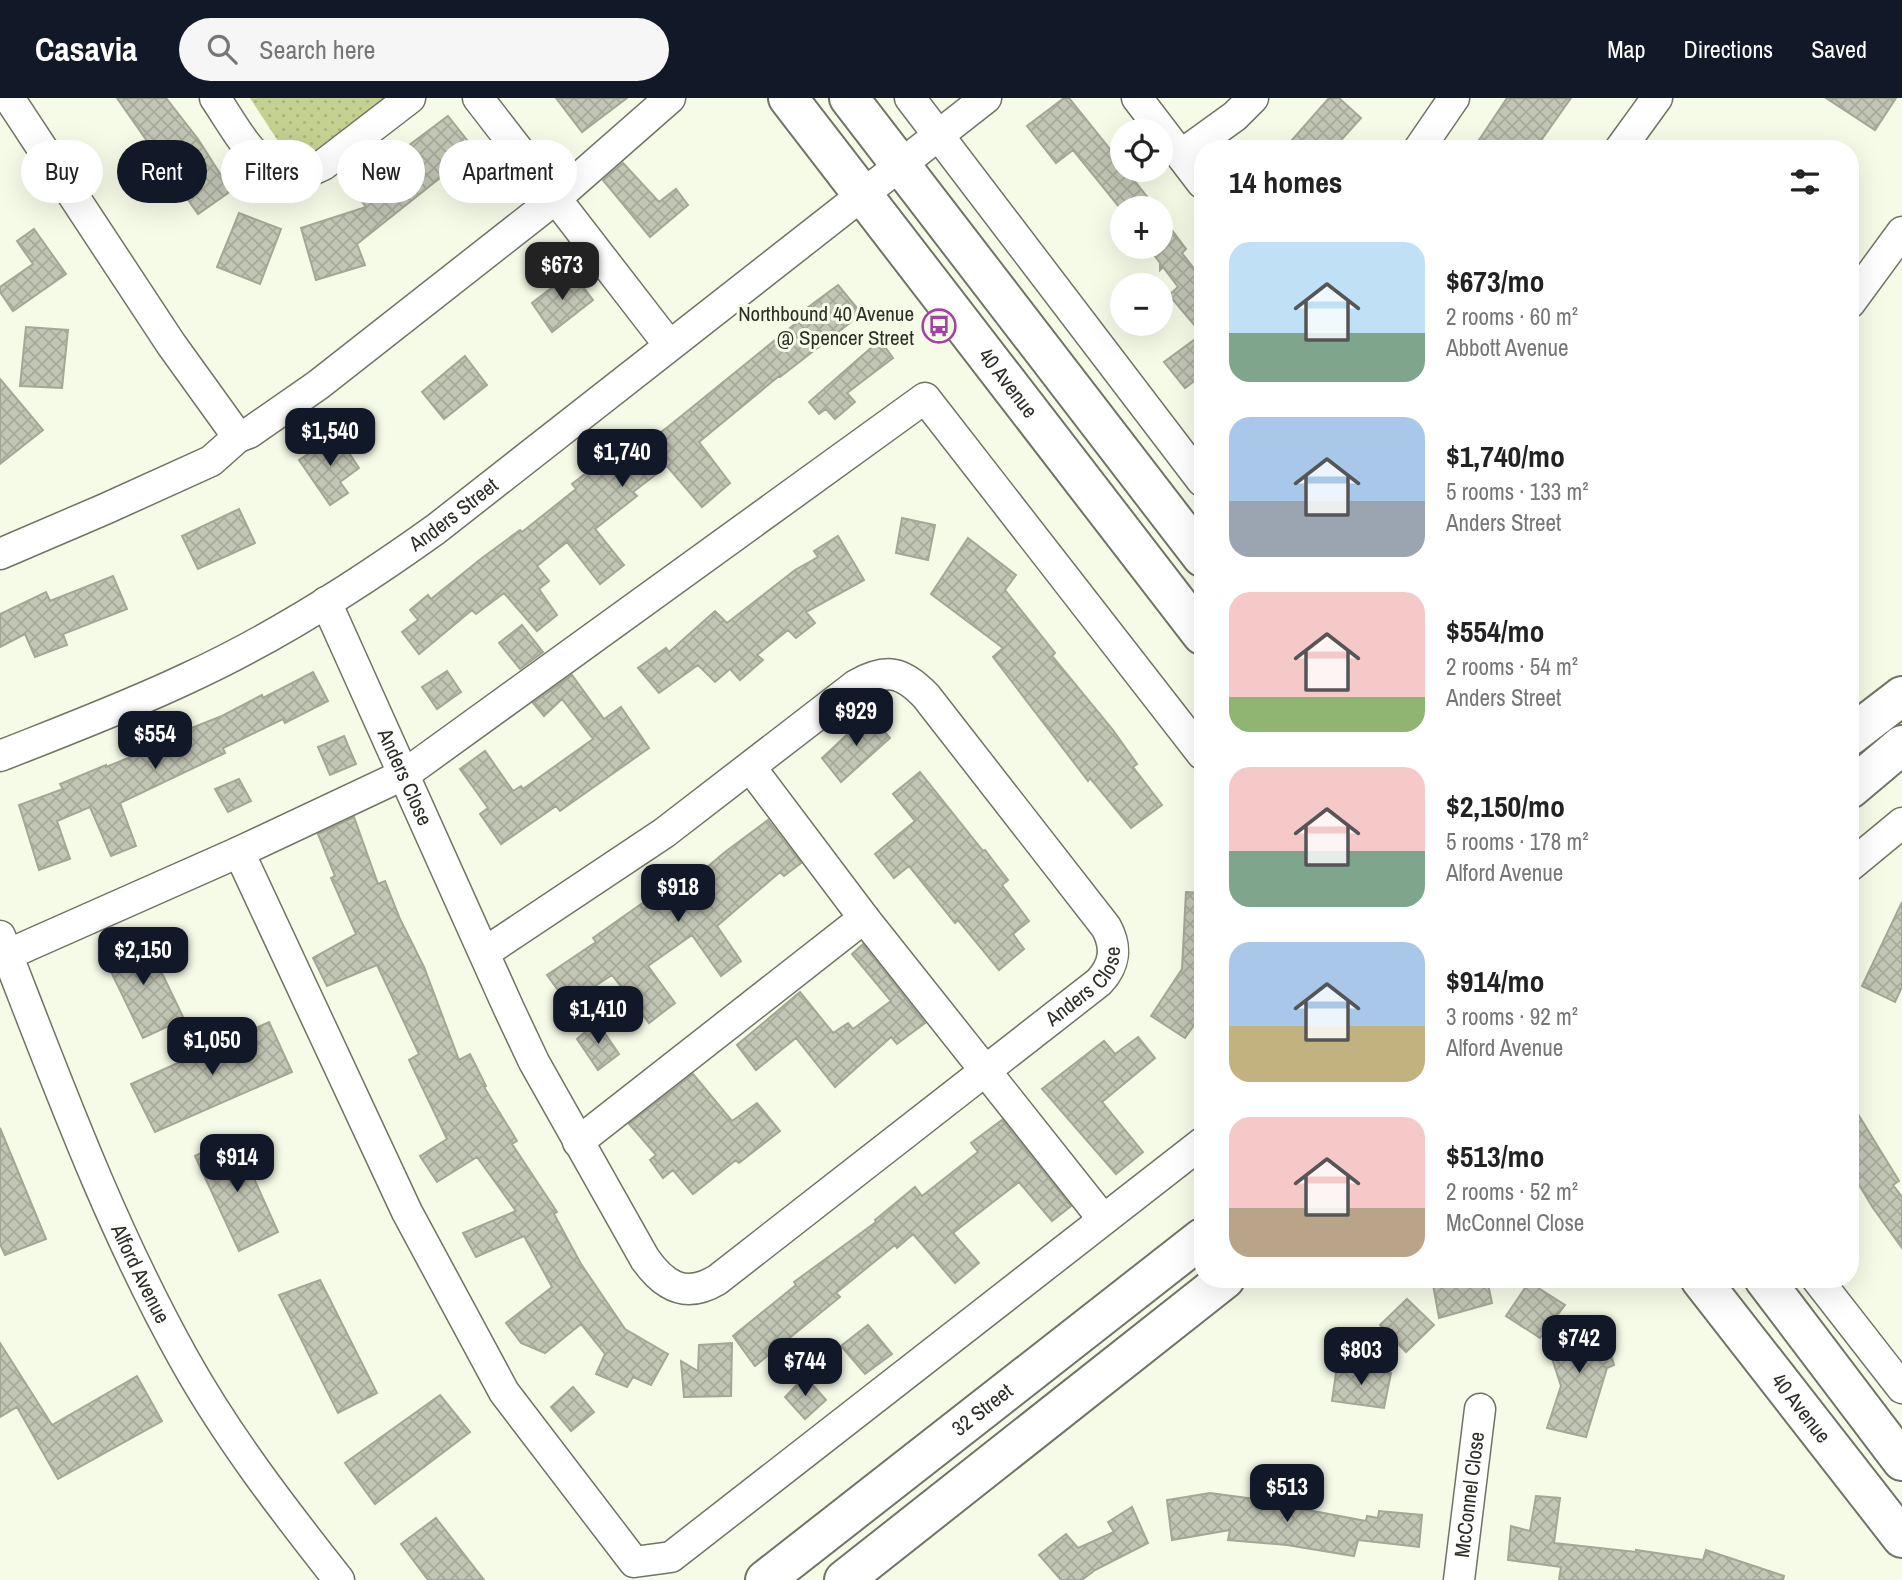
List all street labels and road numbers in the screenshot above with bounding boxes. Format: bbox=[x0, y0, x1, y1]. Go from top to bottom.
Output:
street label: 40 Avenue bbox=[972, 342, 1044, 424]
street label: Anders Street bbox=[402, 471, 504, 558]
street label: Anders Close bbox=[370, 723, 440, 830]
street label: Anders Close bbox=[1038, 946, 1127, 1033]
street label: Alford Avenue bbox=[104, 1219, 177, 1328]
street label: 40 Avenue bbox=[1765, 1367, 1838, 1449]
street label: 32 Street bbox=[946, 1376, 1019, 1442]
street label: McConnel Close bbox=[1447, 1430, 1491, 1559]

